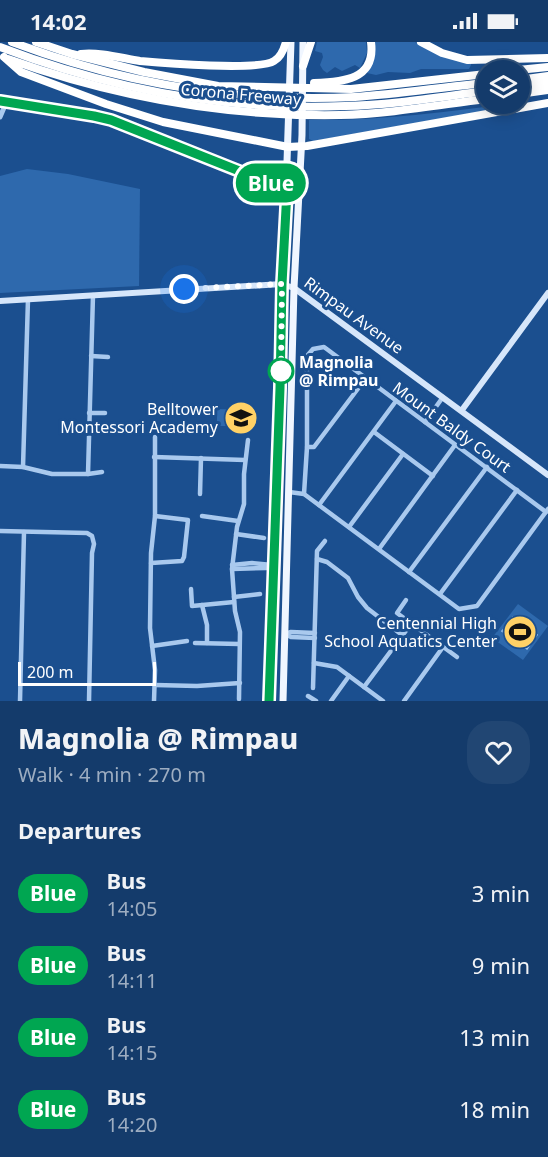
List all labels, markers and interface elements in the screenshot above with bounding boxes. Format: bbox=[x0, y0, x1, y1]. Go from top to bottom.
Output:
text: 14:02 bbox=[30, 6, 87, 36]
map controls bbox=[476, 60, 530, 114]
button: layers bbox=[476, 60, 530, 114]
street label: Corona Freeway bbox=[180, 78, 303, 110]
line badge: Blue bbox=[229, 164, 313, 202]
text: Blue bbox=[248, 169, 294, 197]
street label: Rimpau Avenue bbox=[300, 271, 408, 359]
your location bbox=[169, 274, 199, 304]
place label: Magnolia @ Rimpau bbox=[299, 351, 379, 391]
marker: Magnolia @ Rimpau bbox=[268, 358, 294, 384]
street label: Mount Baldy Court bbox=[388, 376, 516, 478]
place label: Belltower Montessori Academy bbox=[60, 398, 219, 438]
school or university icon: Belltower Montessori Academy bbox=[223, 400, 259, 436]
place label: Centennial High School Aquatics Center bbox=[324, 612, 497, 652]
sports icon: Centennial High School Aquatics Center bbox=[502, 614, 538, 650]
scale bar bbox=[18, 659, 156, 686]
text: 200 m bbox=[27, 661, 74, 683]
text: Magnolia @ Rimpau bbox=[18, 719, 298, 757]
button: heart bbox=[467, 721, 530, 784]
text: Walk · 4 min · 270 m bbox=[18, 761, 206, 788]
text: Departures bbox=[18, 815, 142, 845]
text: Bus bbox=[106, 865, 146, 895]
text: 3 min bbox=[472, 878, 530, 908]
text: Blue bbox=[30, 879, 76, 907]
text: 14:05 bbox=[106, 895, 158, 922]
text: Bus bbox=[106, 937, 146, 967]
text: 9 min bbox=[472, 950, 530, 980]
text: Blue bbox=[30, 951, 76, 979]
text: 14:11 bbox=[106, 967, 158, 994]
text: Bus bbox=[106, 1009, 146, 1039]
text: 13 min bbox=[459, 1022, 530, 1052]
text: Blue bbox=[30, 1023, 76, 1051]
text: 14:15 bbox=[106, 1039, 158, 1066]
text: Bus bbox=[106, 1081, 146, 1111]
text: 18 min bbox=[459, 1094, 530, 1124]
text: Blue bbox=[30, 1095, 76, 1123]
text: 14:20 bbox=[106, 1111, 158, 1138]

